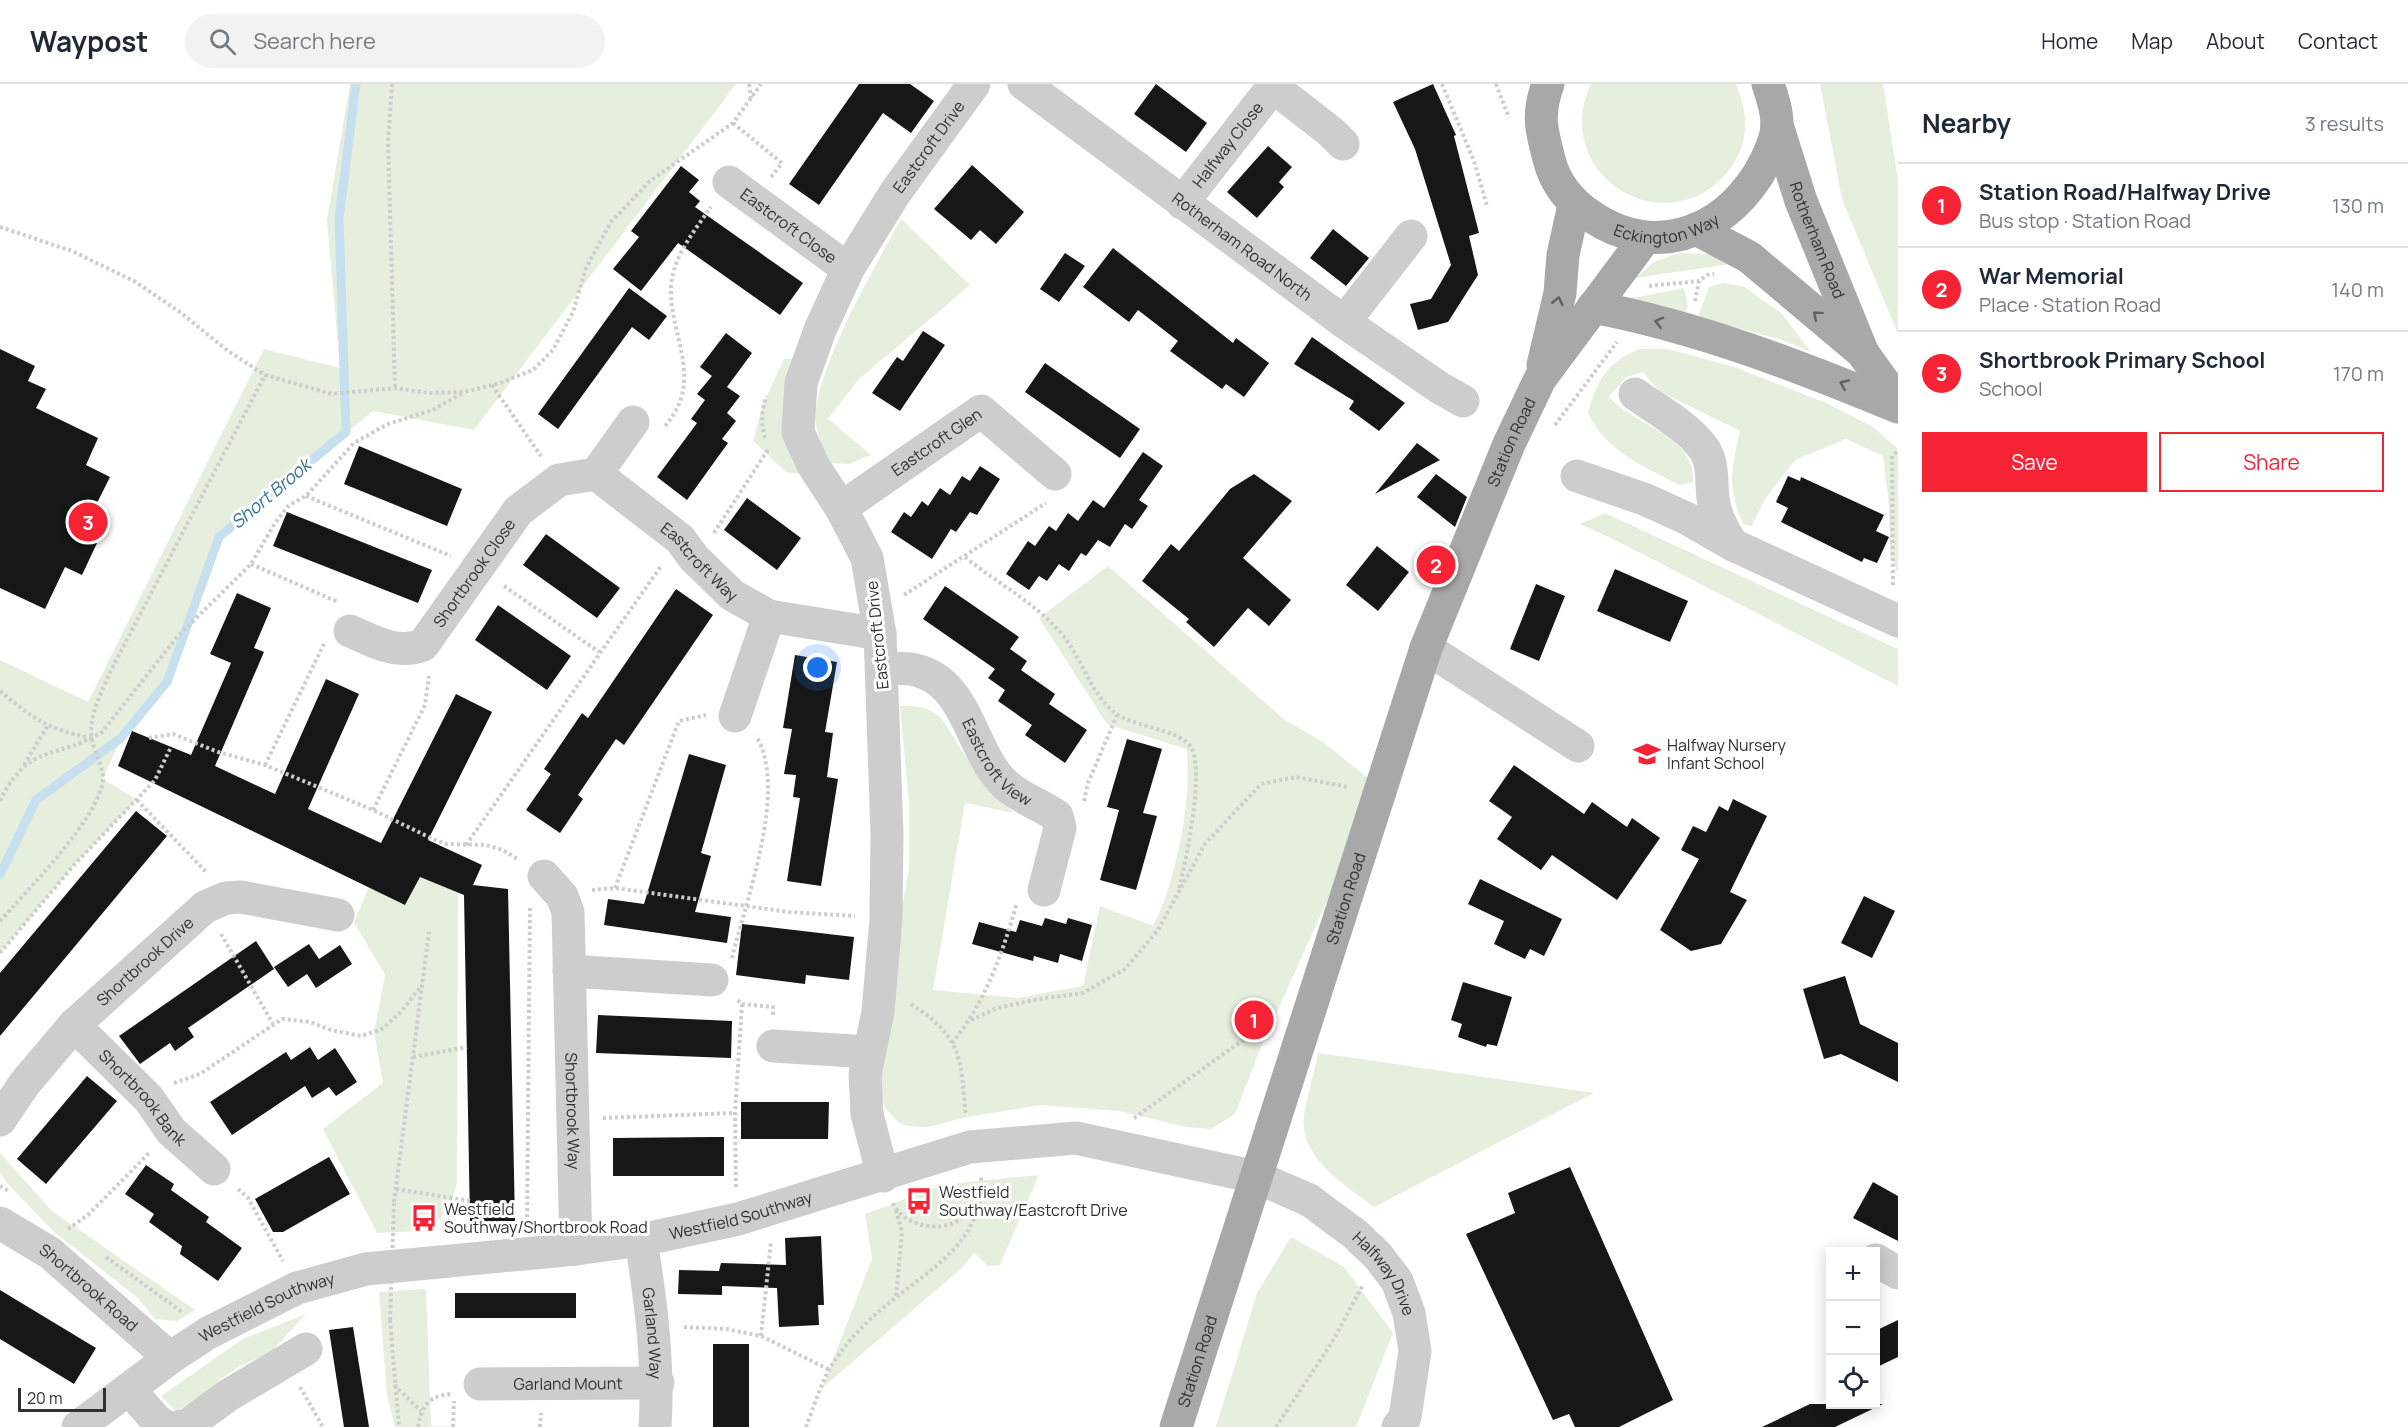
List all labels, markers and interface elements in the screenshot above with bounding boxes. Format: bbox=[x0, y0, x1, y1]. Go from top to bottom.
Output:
search box bbox=[185, 14, 605, 68]
text: Waypost bbox=[30, 22, 149, 60]
icon: search bbox=[206, 25, 239, 58]
text: Search here bbox=[254, 26, 376, 56]
text: Home bbox=[2041, 27, 2098, 55]
text: Map bbox=[2131, 27, 2173, 55]
text: About bbox=[2206, 27, 2265, 55]
text: Contact bbox=[2298, 27, 2378, 55]
street label: Eastcroft Drive bbox=[888, 96, 970, 197]
street label: Halfway Close bbox=[1187, 97, 1268, 192]
text: Nearby bbox=[1922, 105, 2011, 141]
text: 3 results bbox=[2305, 110, 2384, 137]
text: Station Road/Halfway Drive bbox=[1979, 177, 2271, 207]
street label: Rotherham Road bbox=[1785, 179, 1850, 302]
street label: Eastcroft Close bbox=[736, 183, 841, 268]
street label: Rotherham Road North bbox=[1168, 187, 1317, 306]
text: 1 bbox=[1937, 192, 1946, 219]
text: 130 m bbox=[2332, 192, 2384, 219]
text: Bus stop · Station Road bbox=[1979, 207, 2191, 234]
street label: Eckington Way bbox=[1611, 208, 1724, 248]
text: War Memorial bbox=[1979, 261, 2124, 291]
text: 2 bbox=[1936, 276, 1947, 303]
text: 140 m bbox=[2331, 276, 2384, 303]
text: Place · Station Road bbox=[1979, 291, 2161, 318]
one-way arrow bbox=[1550, 297, 1563, 307]
one-way arrow bbox=[1813, 311, 1824, 322]
one-way arrow bbox=[1655, 317, 1665, 330]
text: Shortbrook Primary School bbox=[1979, 345, 2265, 375]
text: 3 bbox=[1936, 360, 1947, 387]
text: 170 m bbox=[2333, 360, 2384, 387]
text: School bbox=[1979, 375, 2043, 402]
one-way arrow bbox=[1839, 380, 1850, 392]
street label: Station Road bbox=[1482, 394, 1541, 490]
street label: Eastcroft Glen bbox=[887, 403, 986, 481]
button: Save bbox=[1922, 432, 2147, 492]
button: Share bbox=[2159, 432, 2384, 492]
water label: Short Brook bbox=[225, 451, 318, 534]
pin: 3 bbox=[68, 500, 107, 544]
street label: Shortbrook Close bbox=[428, 514, 520, 632]
street label: Eastcroft Way bbox=[656, 517, 742, 607]
pin: 2 bbox=[1416, 542, 1456, 588]
street label: Eastcroft Drive bbox=[860, 580, 894, 690]
your location bbox=[803, 653, 832, 682]
street label: Eastcroft View bbox=[957, 715, 1036, 811]
place label: Halfway Nursery Infant School bbox=[1667, 734, 1786, 774]
school or university icon: Halfway Nursery Infant School bbox=[1632, 739, 1662, 769]
street label: Station Road bbox=[1321, 850, 1371, 947]
street label: Shortbrook Drive bbox=[92, 912, 198, 1011]
pin: 1 bbox=[1234, 998, 1274, 1042]
street label: Shortbrook Bank bbox=[94, 1044, 192, 1151]
street label: Shortbrook Way bbox=[560, 1052, 585, 1170]
place label: Westfield Southway/Eastcroft Drive bbox=[939, 1181, 1128, 1221]
street label: Westfield Southway bbox=[667, 1186, 815, 1245]
bus stop icon: Westfield Southway/Eastcroft Drive bbox=[904, 1186, 934, 1216]
place label: Westfield Southway/Shortbrook Road bbox=[444, 1198, 648, 1238]
bus stop icon: Westfield Southway/Shortbrook Road bbox=[409, 1203, 439, 1233]
street label: Halfway Drive bbox=[1348, 1226, 1420, 1319]
street label: Shortbrook Road bbox=[35, 1238, 143, 1336]
map controls bbox=[1826, 1247, 1880, 1409]
button: + bbox=[1826, 1247, 1880, 1301]
street label: Westfield Southway bbox=[194, 1267, 337, 1347]
street label: Garland Way bbox=[637, 1286, 667, 1380]
button: − bbox=[1826, 1301, 1880, 1355]
street label: Station Road bbox=[1172, 1312, 1222, 1410]
button: locate bbox=[1826, 1355, 1880, 1409]
street label: Garland Mount bbox=[513, 1372, 623, 1395]
scale bar bbox=[18, 1385, 106, 1412]
text: 20 m bbox=[27, 1387, 63, 1409]

